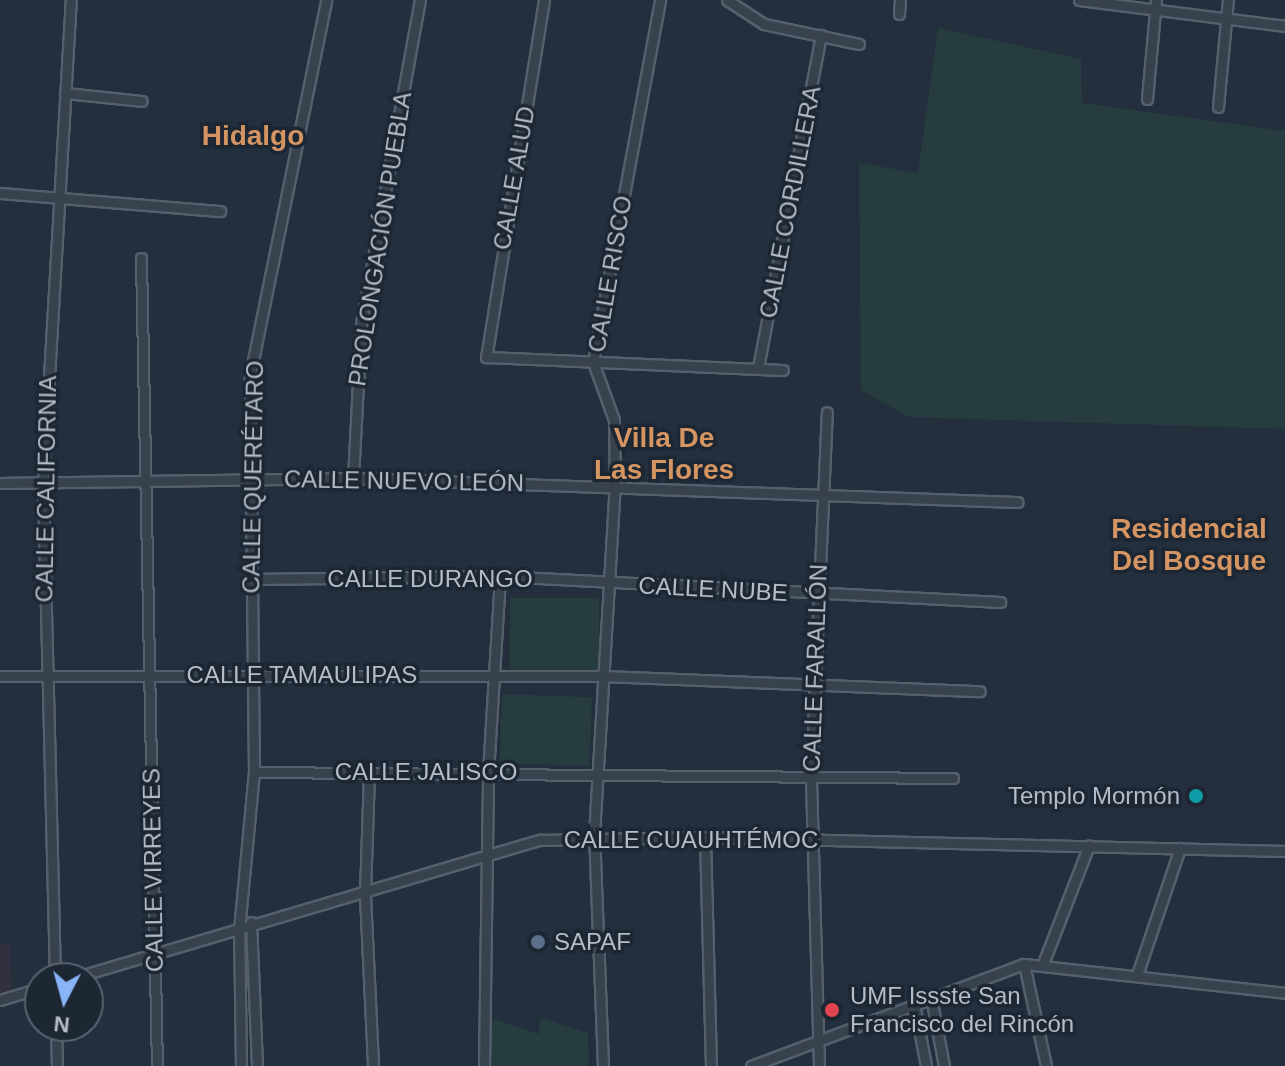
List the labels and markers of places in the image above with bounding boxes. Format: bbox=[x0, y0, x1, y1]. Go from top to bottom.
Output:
place label: Templo Mormón bbox=[1008, 782, 1180, 810]
marker: Templo Mormón bbox=[1187, 787, 1205, 805]
place label: SAPAF bbox=[554, 928, 631, 956]
marker: SAPAF bbox=[529, 933, 547, 951]
place label: UMF Issste San Francisco del Rincón bbox=[850, 982, 1074, 1038]
marker: UMF Issste San Francisco del Rincón bbox=[821, 999, 843, 1021]

